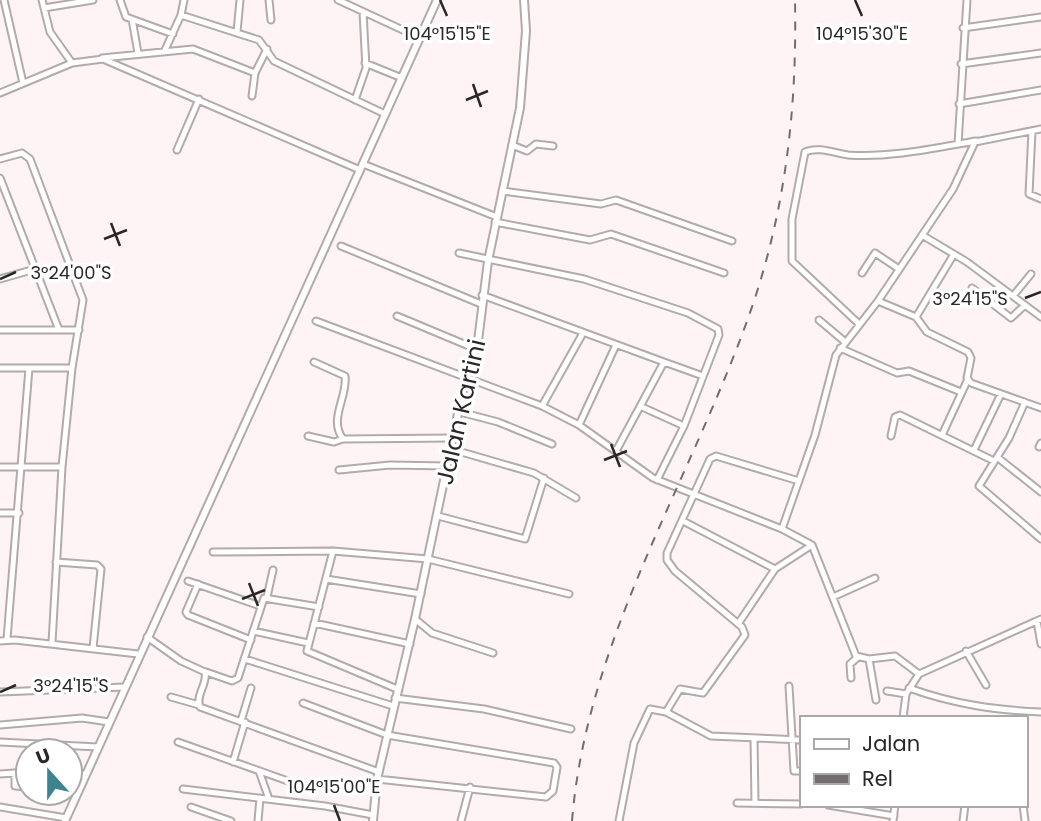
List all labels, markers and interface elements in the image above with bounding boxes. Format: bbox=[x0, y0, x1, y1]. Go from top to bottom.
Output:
text: 104°15'15"E bbox=[403, 21, 491, 46]
text: 104°15'30"E bbox=[816, 21, 908, 46]
text: 3°24'00"S bbox=[31, 260, 111, 285]
text: 3°24'15"S bbox=[932, 286, 1008, 311]
street label: Jalan Kartini bbox=[428, 336, 493, 488]
text: 3°24'15"S bbox=[33, 673, 109, 698]
legend bbox=[800, 716, 1027, 807]
text: Jalan bbox=[862, 729, 920, 758]
north arrow bbox=[14, 737, 84, 807]
text: U bbox=[32, 742, 54, 772]
text: Rel bbox=[862, 764, 893, 793]
text: 104°15'00"E bbox=[288, 774, 380, 799]

